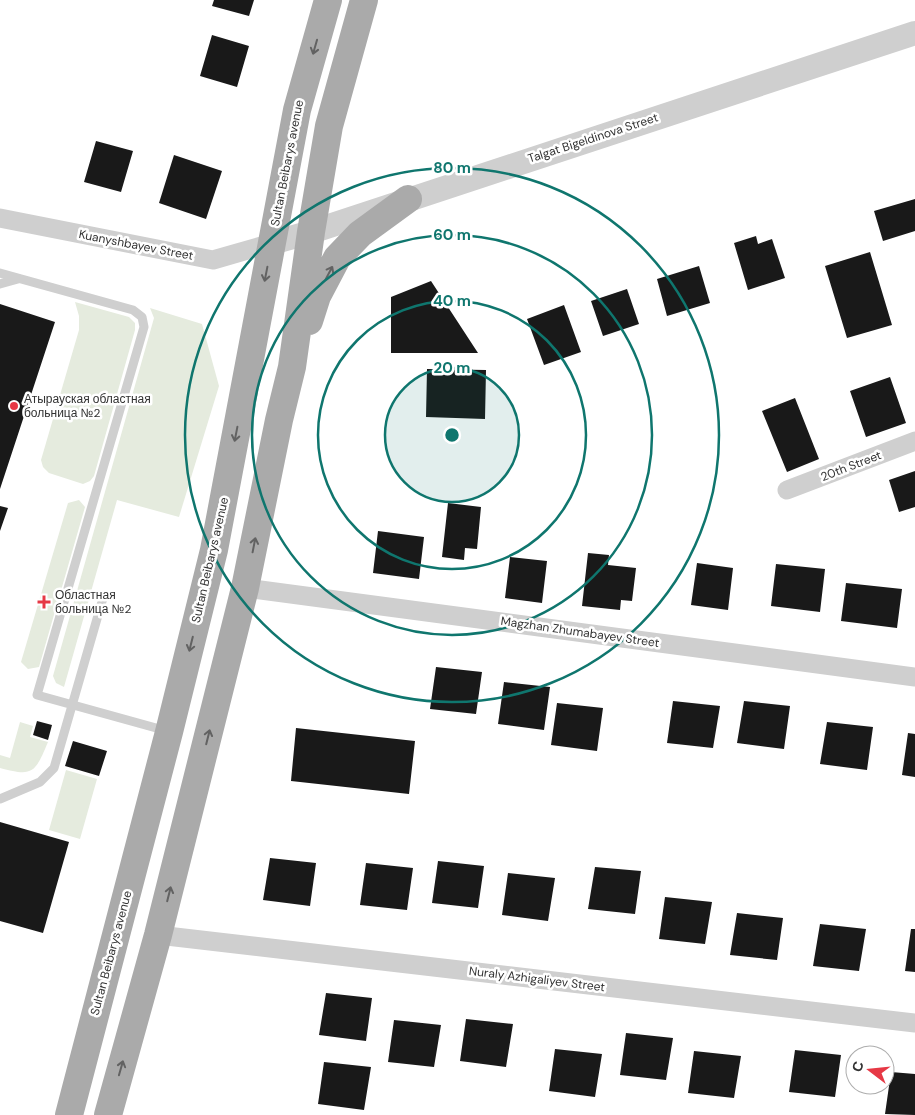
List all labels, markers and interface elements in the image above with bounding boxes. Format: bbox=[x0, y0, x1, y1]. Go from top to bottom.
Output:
one-way arrow bbox=[309, 38, 319, 54]
street label: Sultan Beibarys avenue bbox=[267, 98, 307, 228]
street label: Talgat Bigeldinova Street bbox=[526, 109, 660, 167]
text: 80 m bbox=[433, 158, 471, 178]
text: 60 m bbox=[433, 225, 471, 245]
street label: Kuanyshbayev Street bbox=[77, 226, 195, 264]
one-way arrow bbox=[260, 266, 270, 282]
one-way arrow bbox=[325, 266, 334, 281]
text: 40 m bbox=[433, 291, 471, 311]
text: 20 m bbox=[434, 358, 470, 378]
place label: Атырауская областная больница №2 bbox=[24, 391, 151, 421]
marker: Атырауская областная больница №2 bbox=[8, 400, 20, 412]
one-way arrow bbox=[231, 425, 240, 441]
centre of rings bbox=[443, 426, 461, 444]
street label: 20th Street bbox=[818, 447, 884, 485]
street label: Sultan Beibarys avenue bbox=[188, 495, 232, 624]
one-way arrow bbox=[250, 537, 259, 553]
place label: Областная больница №2 bbox=[55, 587, 131, 617]
marker: Областная больница №2 bbox=[37, 595, 51, 609]
street label: Magzhan Zhumabayev Street bbox=[500, 613, 661, 651]
one-way arrow bbox=[186, 635, 195, 651]
one-way arrow bbox=[204, 729, 213, 745]
one-way arrow bbox=[164, 887, 174, 903]
street label: Sultan Beibarys avenue bbox=[87, 889, 135, 1017]
street label: Nuraly Azhigaliyev Street bbox=[468, 963, 606, 995]
north arrow bbox=[845, 1045, 895, 1095]
text: С bbox=[847, 1059, 868, 1074]
one-way arrow bbox=[117, 1060, 127, 1076]

